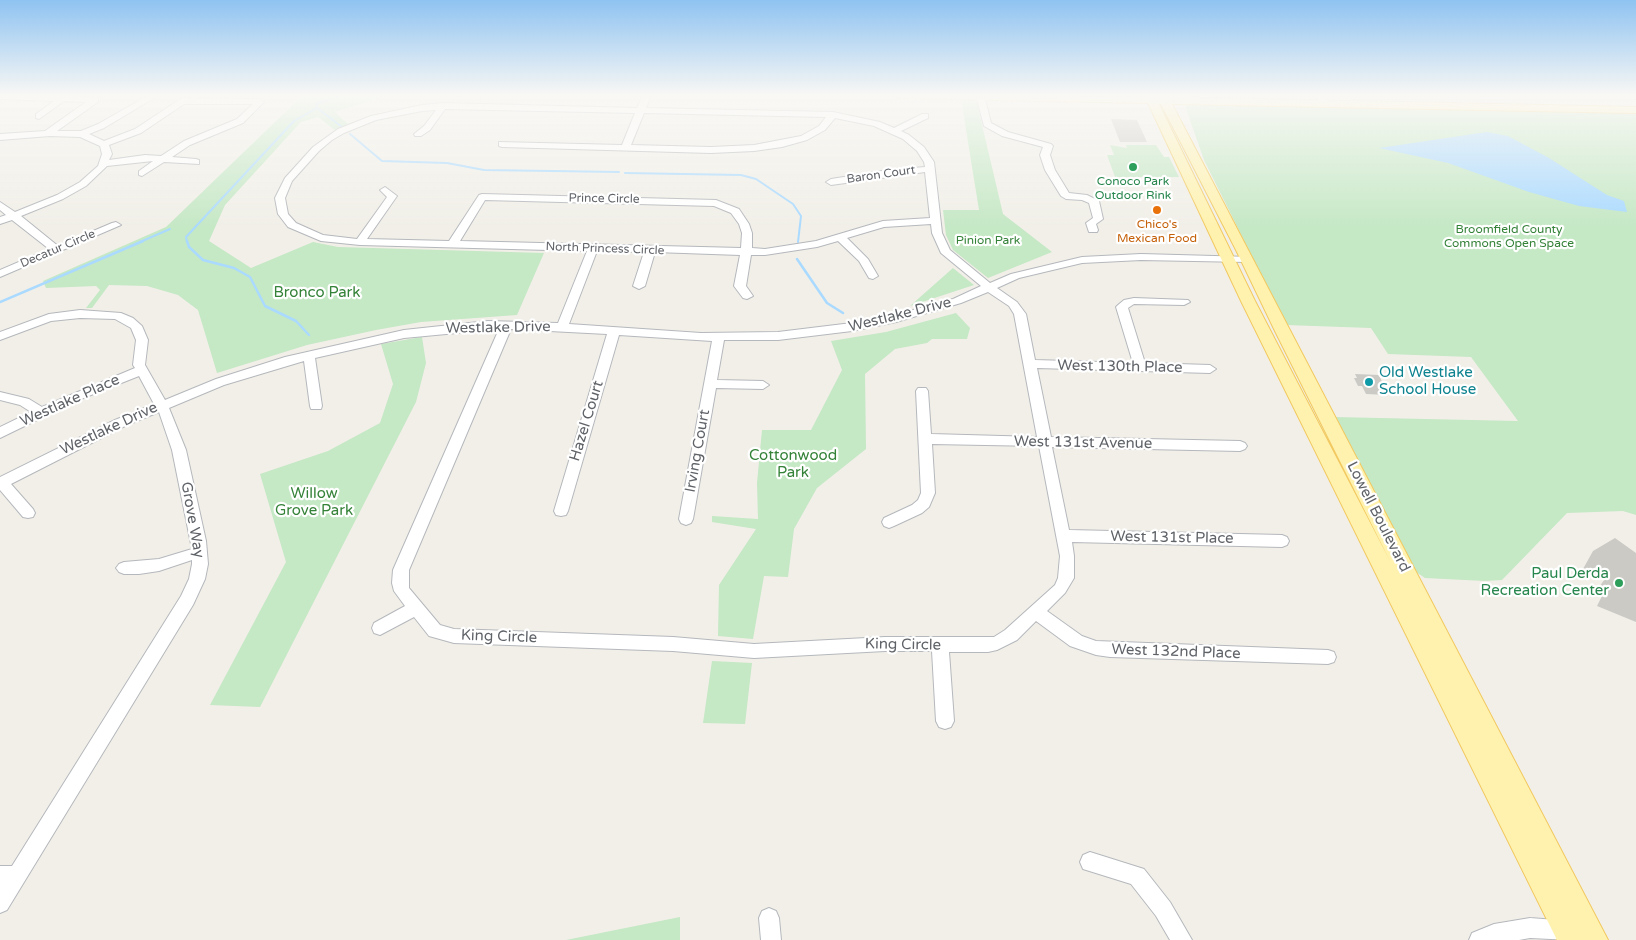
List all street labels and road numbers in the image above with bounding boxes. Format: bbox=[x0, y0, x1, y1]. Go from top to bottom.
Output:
street label: Baron Court bbox=[846, 163, 916, 187]
street label: Prince Circle bbox=[568, 191, 640, 207]
street label: Decatur Circle bbox=[18, 227, 98, 271]
street label: North Princess Circle bbox=[545, 240, 665, 258]
street label: Westlake Drive bbox=[847, 294, 953, 336]
street label: Westlake Drive bbox=[445, 318, 551, 338]
street label: West 130th Place bbox=[1057, 357, 1183, 377]
street label: Westlake Place bbox=[17, 371, 123, 431]
street label: Hazel Court bbox=[566, 379, 608, 463]
street label: Westlake Drive bbox=[57, 399, 161, 459]
street label: Irving Court bbox=[682, 408, 714, 494]
street label: West 131st Avenue bbox=[1014, 433, 1152, 453]
street label: Lowell Boulevard bbox=[1342, 459, 1414, 575]
street label: Grove Way bbox=[176, 481, 208, 559]
street label: West 131st Place bbox=[1110, 528, 1234, 548]
street label: King Circle bbox=[461, 627, 537, 647]
street label: King Circle bbox=[865, 635, 941, 655]
street label: West 132nd Place bbox=[1111, 641, 1241, 663]

